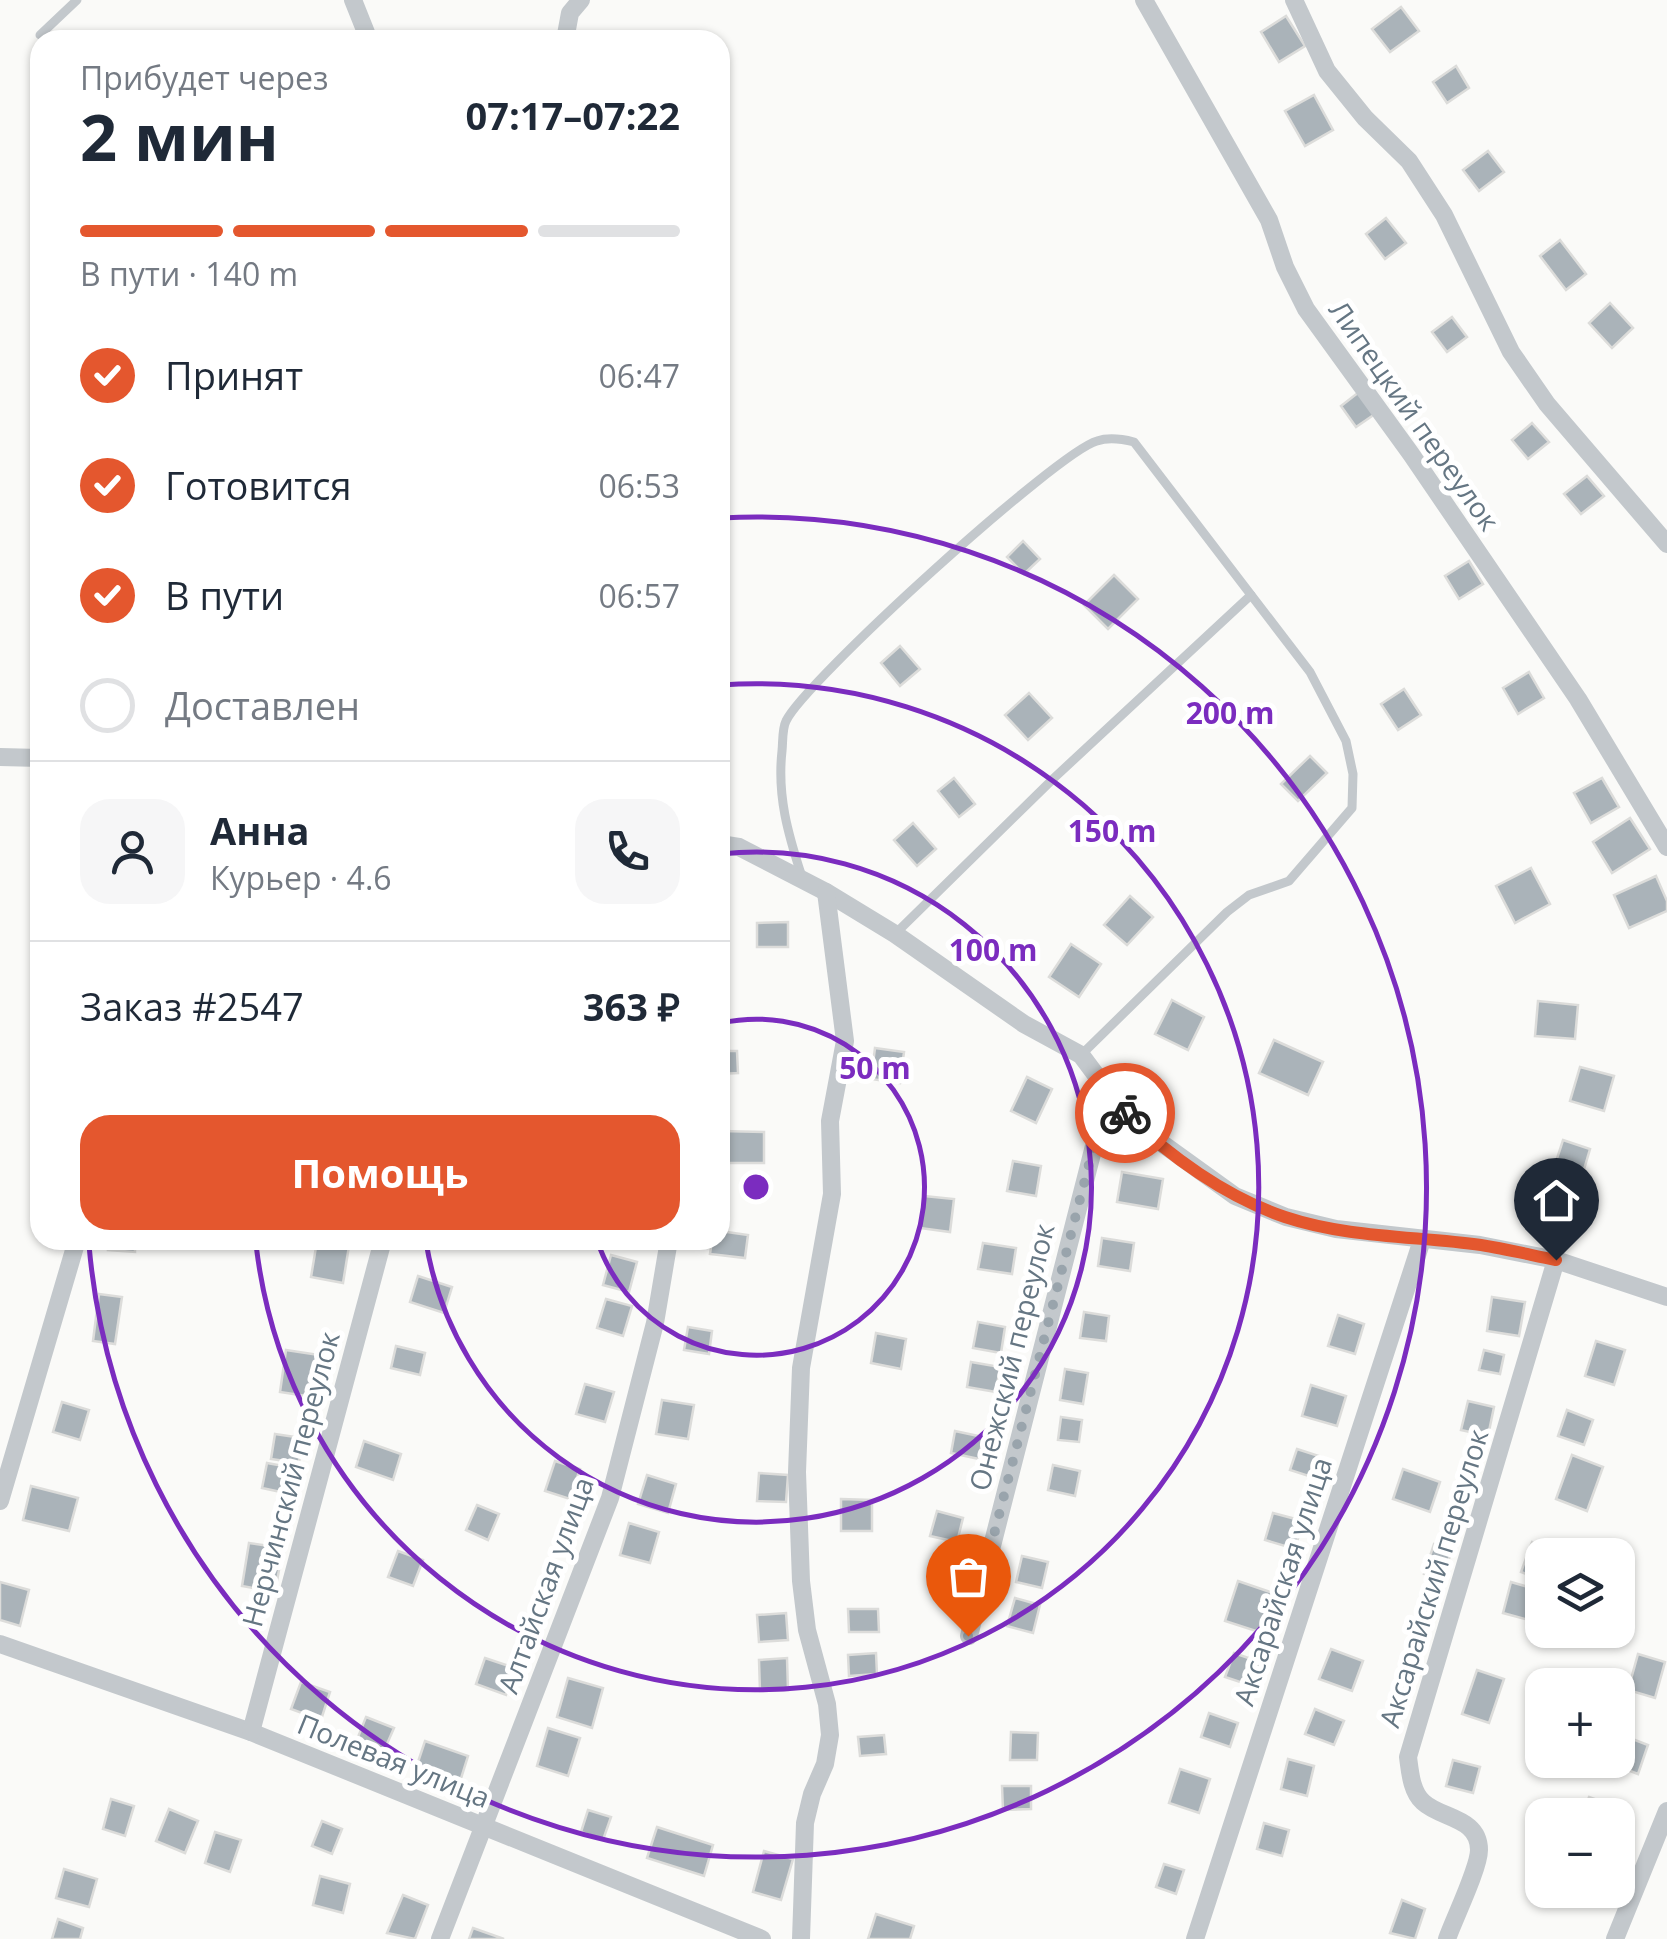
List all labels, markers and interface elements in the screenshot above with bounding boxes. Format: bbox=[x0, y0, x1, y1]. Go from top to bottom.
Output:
text: Прибудет через bbox=[80, 56, 328, 99]
text: 07:17–07:22 bbox=[466, 89, 680, 141]
text: 2 мин bbox=[80, 92, 279, 180]
text: В пути · 140 m bbox=[80, 252, 298, 295]
street label: Липецкий переулок bbox=[1321, 292, 1509, 538]
icon: check bbox=[80, 348, 135, 403]
text: Принят bbox=[165, 349, 303, 401]
text: 06:47 bbox=[598, 354, 680, 397]
icon: check bbox=[80, 458, 135, 513]
text: Готовится bbox=[165, 459, 351, 511]
text: 06:53 bbox=[598, 464, 680, 507]
icon: check bbox=[80, 568, 135, 623]
text: В пути bbox=[165, 569, 284, 621]
text: 06:57 bbox=[598, 574, 680, 617]
text: Доставлен bbox=[165, 679, 360, 731]
text: 200 m bbox=[1186, 692, 1274, 733]
button: person bbox=[80, 799, 185, 904]
button: phone bbox=[575, 799, 680, 904]
text: Анна bbox=[210, 804, 310, 856]
text: 150 m bbox=[1068, 810, 1156, 851]
text: Курьер · 4.6 bbox=[210, 856, 392, 899]
text: 100 m bbox=[949, 929, 1037, 970]
text: Заказ #2547 bbox=[80, 980, 304, 1032]
text: 363 ₽ bbox=[583, 980, 680, 1032]
text: 50 m bbox=[839, 1047, 911, 1088]
courier bbox=[1075, 1063, 1175, 1163]
icon: bike bbox=[1098, 1086, 1153, 1141]
button: Помощь bbox=[80, 1115, 680, 1230]
pin bbox=[1514, 1158, 1599, 1261]
centre of rings bbox=[738, 1169, 774, 1205]
icon: home bbox=[1529, 1173, 1584, 1228]
street label: Онежский переулок bbox=[959, 1219, 1063, 1494]
street label: Нерчинский переулок bbox=[232, 1327, 348, 1631]
street label: Аксарайский переулок bbox=[1370, 1424, 1497, 1732]
street label: Аксарайская улица bbox=[1224, 1452, 1340, 1710]
street label: Алтайская улица bbox=[488, 1472, 602, 1698]
pin bbox=[926, 1534, 1011, 1637]
map controls bbox=[1525, 1538, 1635, 1908]
button: layers bbox=[1525, 1538, 1635, 1648]
icon: bag bbox=[941, 1549, 996, 1604]
button: + bbox=[1525, 1668, 1635, 1778]
street label: Полевая улица bbox=[292, 1704, 496, 1816]
button: − bbox=[1525, 1798, 1635, 1908]

